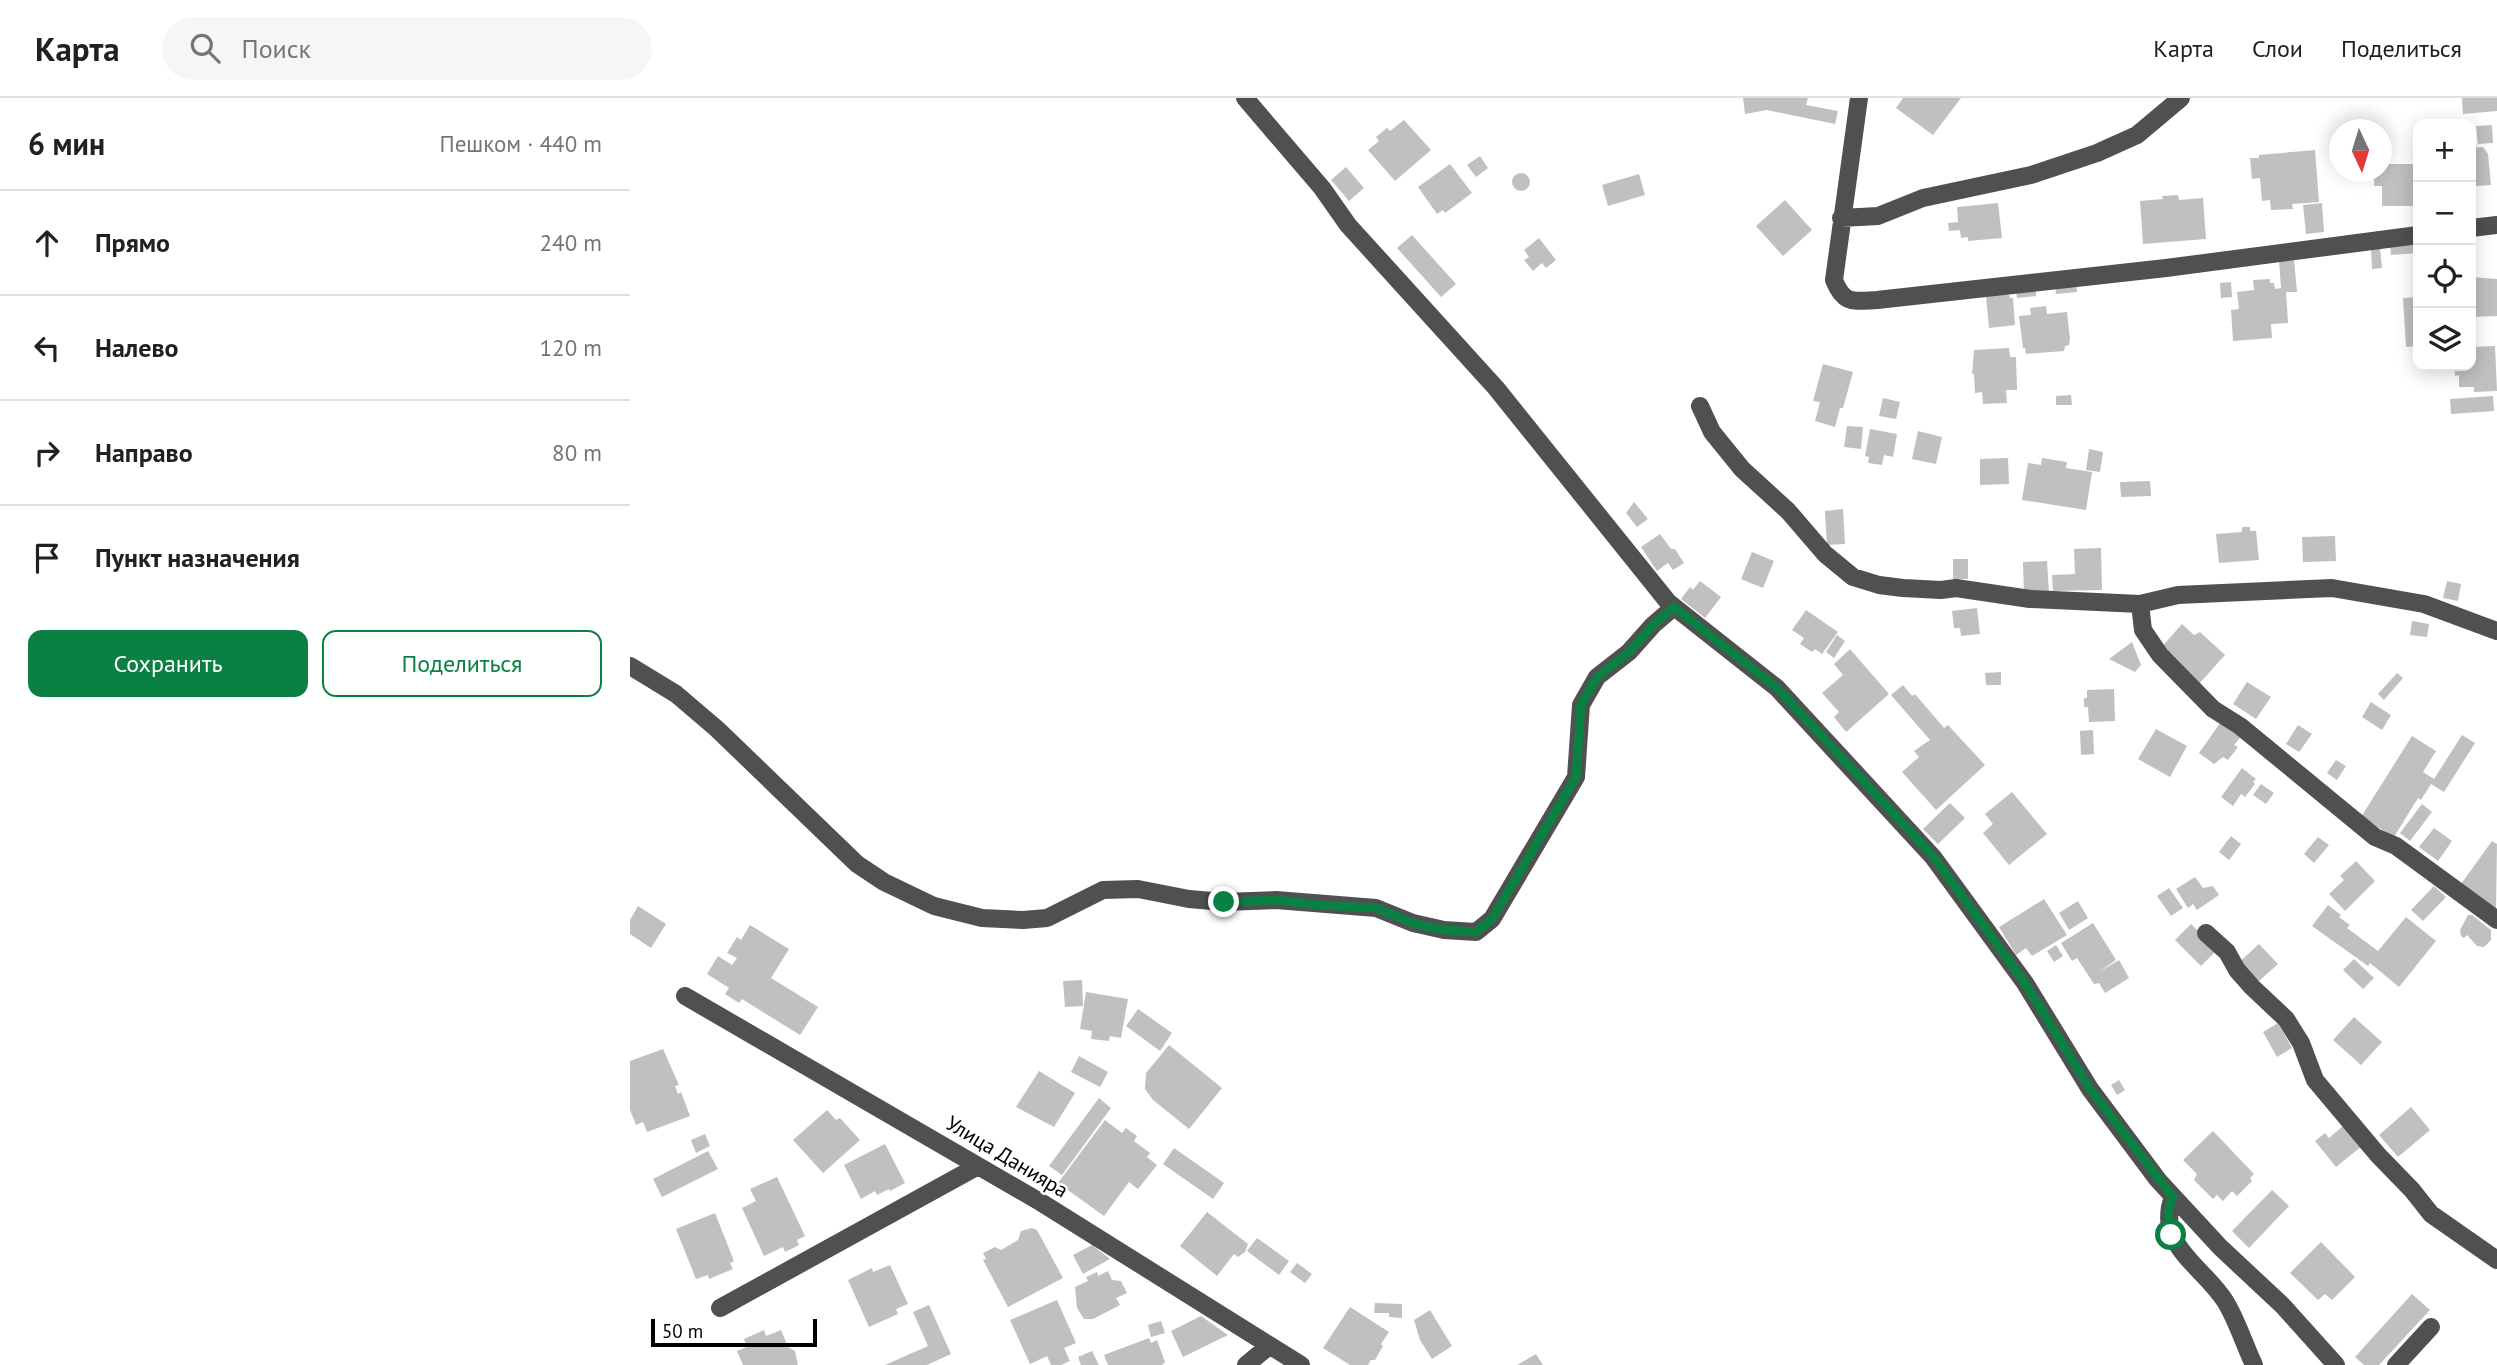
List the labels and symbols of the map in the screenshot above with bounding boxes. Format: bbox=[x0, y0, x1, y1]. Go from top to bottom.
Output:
north arrow bbox=[2329, 119, 2392, 182]
route end bbox=[1208, 886, 1239, 917]
street label: Улица Данияра bbox=[941, 1110, 1073, 1204]
route start bbox=[2155, 1219, 2186, 1250]
scale bar bbox=[651, 1316, 817, 1348]

